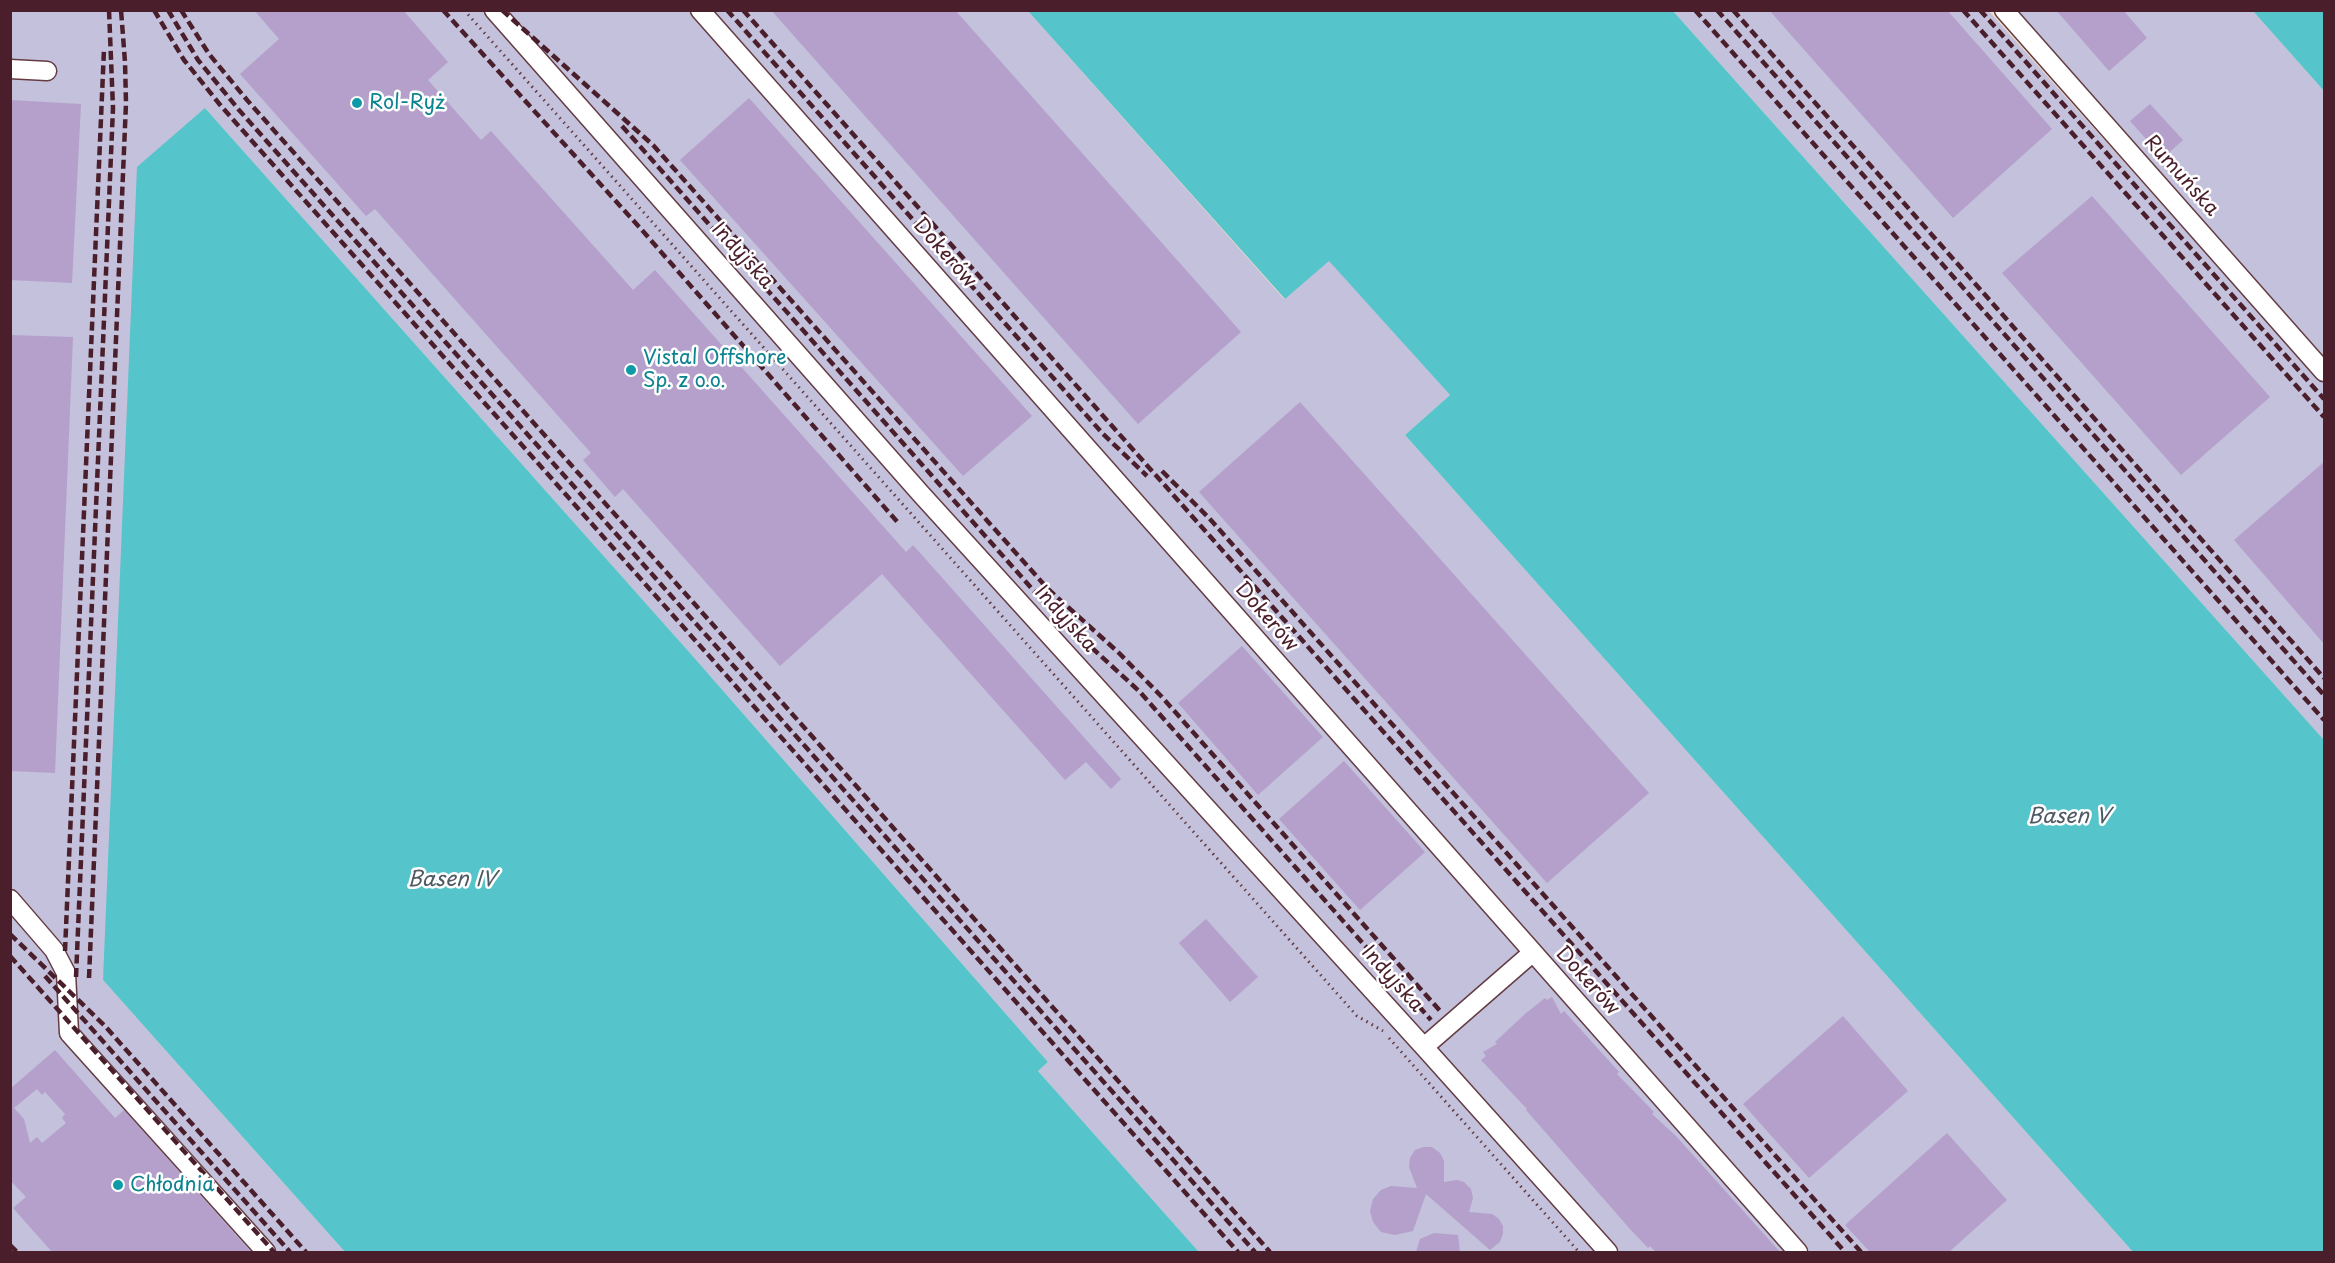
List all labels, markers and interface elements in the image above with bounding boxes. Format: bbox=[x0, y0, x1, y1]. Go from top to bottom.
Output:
place label: Rol-Ryż bbox=[369, 91, 445, 115]
marker: Rol-Ryż bbox=[350, 96, 364, 110]
street label: Rumuńska bbox=[2138, 131, 2224, 221]
street label: Dokerów bbox=[907, 213, 981, 293]
street label: Indyjska bbox=[706, 218, 778, 294]
place label: Vistal Offshore Sp. z o.o. bbox=[643, 346, 787, 393]
marker: Vistal Offshore Sp. z o.o. bbox=[624, 363, 638, 377]
street label: Dokerów bbox=[1229, 577, 1303, 657]
street label: Indyjska bbox=[1029, 581, 1101, 657]
water label: Basen V bbox=[2028, 804, 2110, 830]
water label: Basen IV bbox=[407, 867, 497, 893]
street label: Indyjska bbox=[1356, 941, 1428, 1017]
street label: Dokerów bbox=[1550, 942, 1624, 1020]
place label: Chłodnia bbox=[130, 1173, 214, 1197]
marker: Chłodnia bbox=[111, 1178, 125, 1192]

